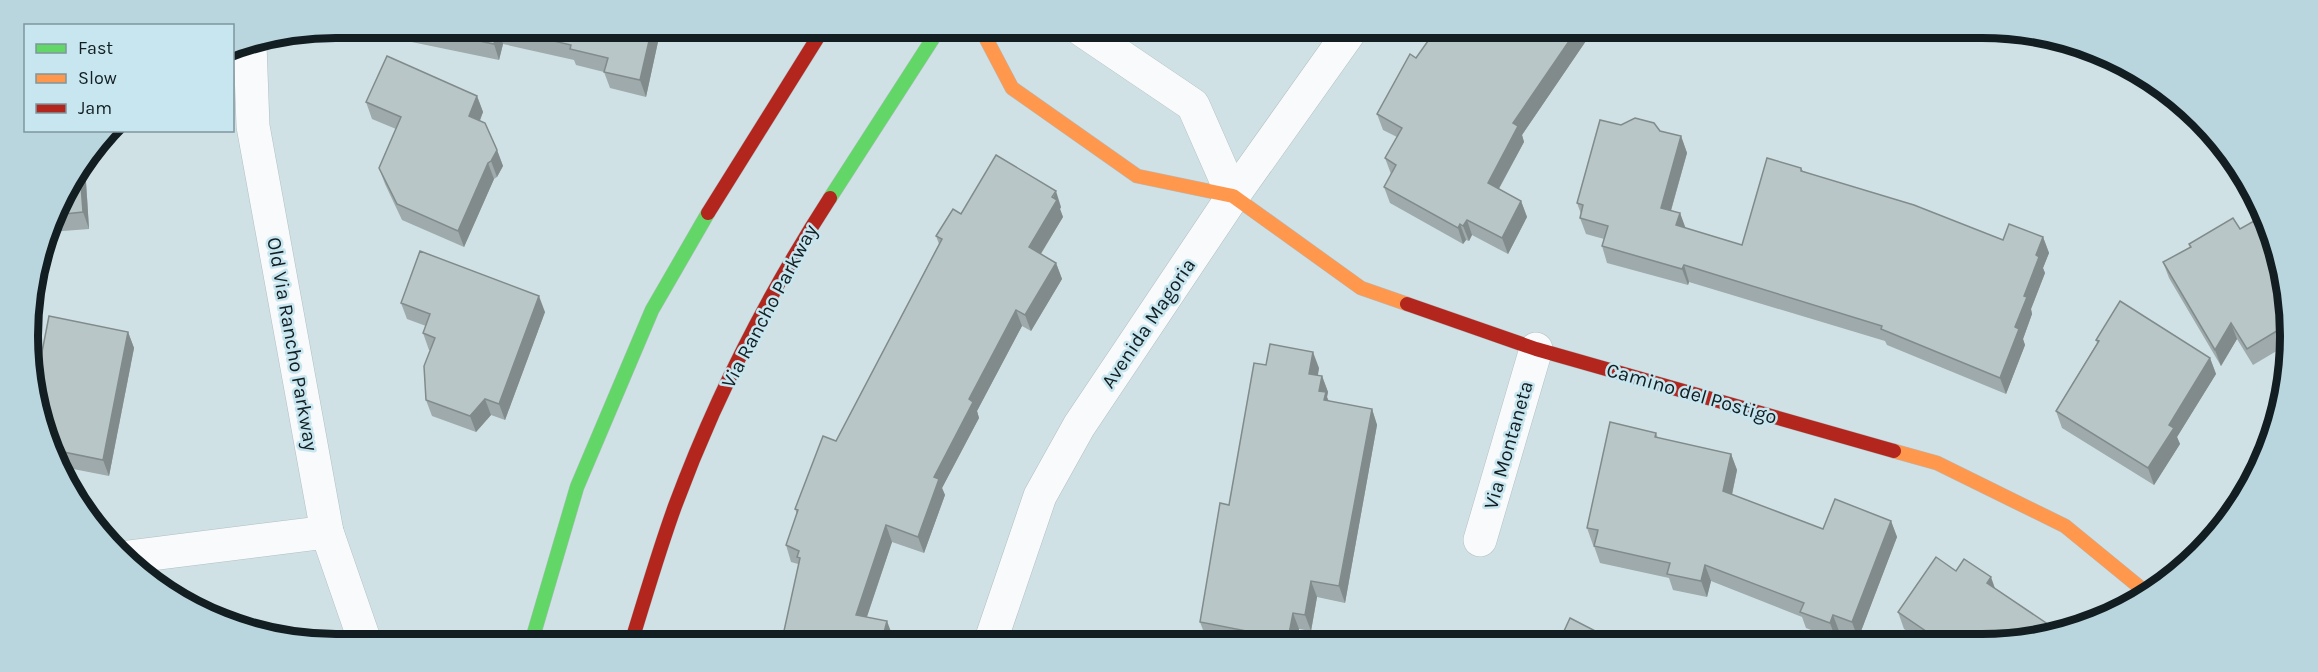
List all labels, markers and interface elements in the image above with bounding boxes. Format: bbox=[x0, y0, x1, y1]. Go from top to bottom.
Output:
legend bbox=[24, 24, 234, 132]
text: Fast bbox=[78, 37, 113, 59]
text: Slow bbox=[78, 67, 117, 89]
text: Jam bbox=[78, 97, 112, 119]
street label: Via Rancho Parkway bbox=[717, 221, 822, 392]
street label: Old Via Rancho Parkway bbox=[262, 235, 323, 453]
street label: Avenida Magoria bbox=[1097, 254, 1200, 392]
street label: Camino del Postigo bbox=[1604, 358, 1780, 429]
street label: Via Montaneta bbox=[1479, 378, 1538, 512]

